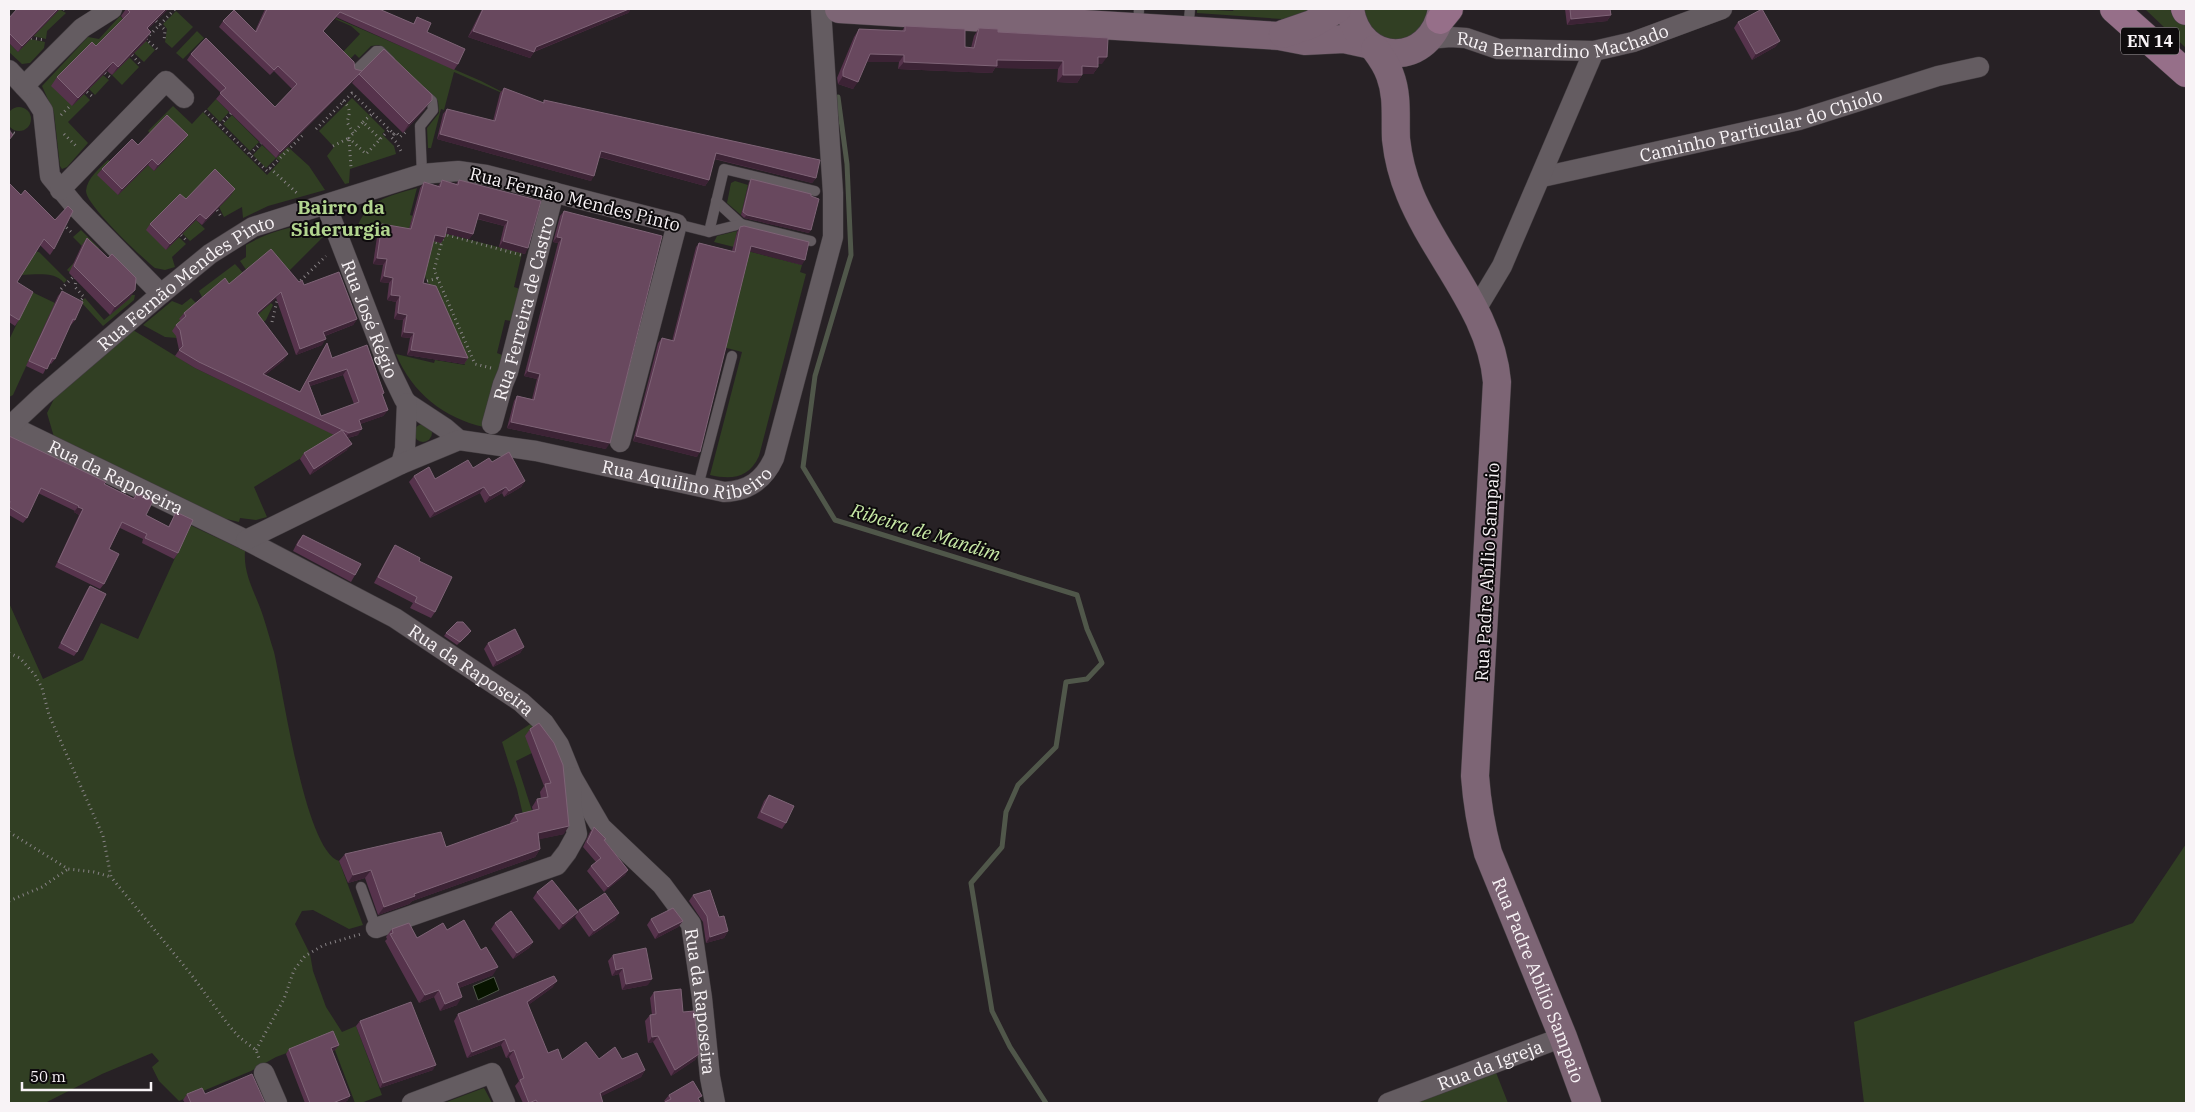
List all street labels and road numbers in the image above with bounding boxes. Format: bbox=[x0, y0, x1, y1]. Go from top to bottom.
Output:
street label: Rua Bernardino Machado bbox=[1456, 18, 1672, 62]
road number: EN 14 bbox=[2121, 27, 2179, 54]
street label: Caminho Particular do Chiolo bbox=[1637, 83, 1885, 167]
street label: Rua Fernão Mendes Pinto bbox=[467, 162, 683, 236]
street label: Rua Fernão Mendes Pinto bbox=[92, 210, 277, 355]
street label: Rua Ferreira de Castro bbox=[488, 214, 559, 403]
street label: Rua José Régio bbox=[337, 256, 404, 382]
street label: Rua da Raposeira bbox=[45, 434, 188, 520]
street label: Rua Aquilino Ribeiro bbox=[594, 452, 770, 474]
street label: Rua Padre Abílio Sampaio bbox=[1470, 462, 1504, 682]
street label: Rua da Raposeira bbox=[404, 619, 540, 720]
street label: Rua Padre Abílio Sampaio bbox=[1488, 874, 1590, 1086]
street label: Rua da Raposeira bbox=[680, 927, 721, 1076]
street label: Rua da Igreja bbox=[1434, 1034, 1546, 1095]

